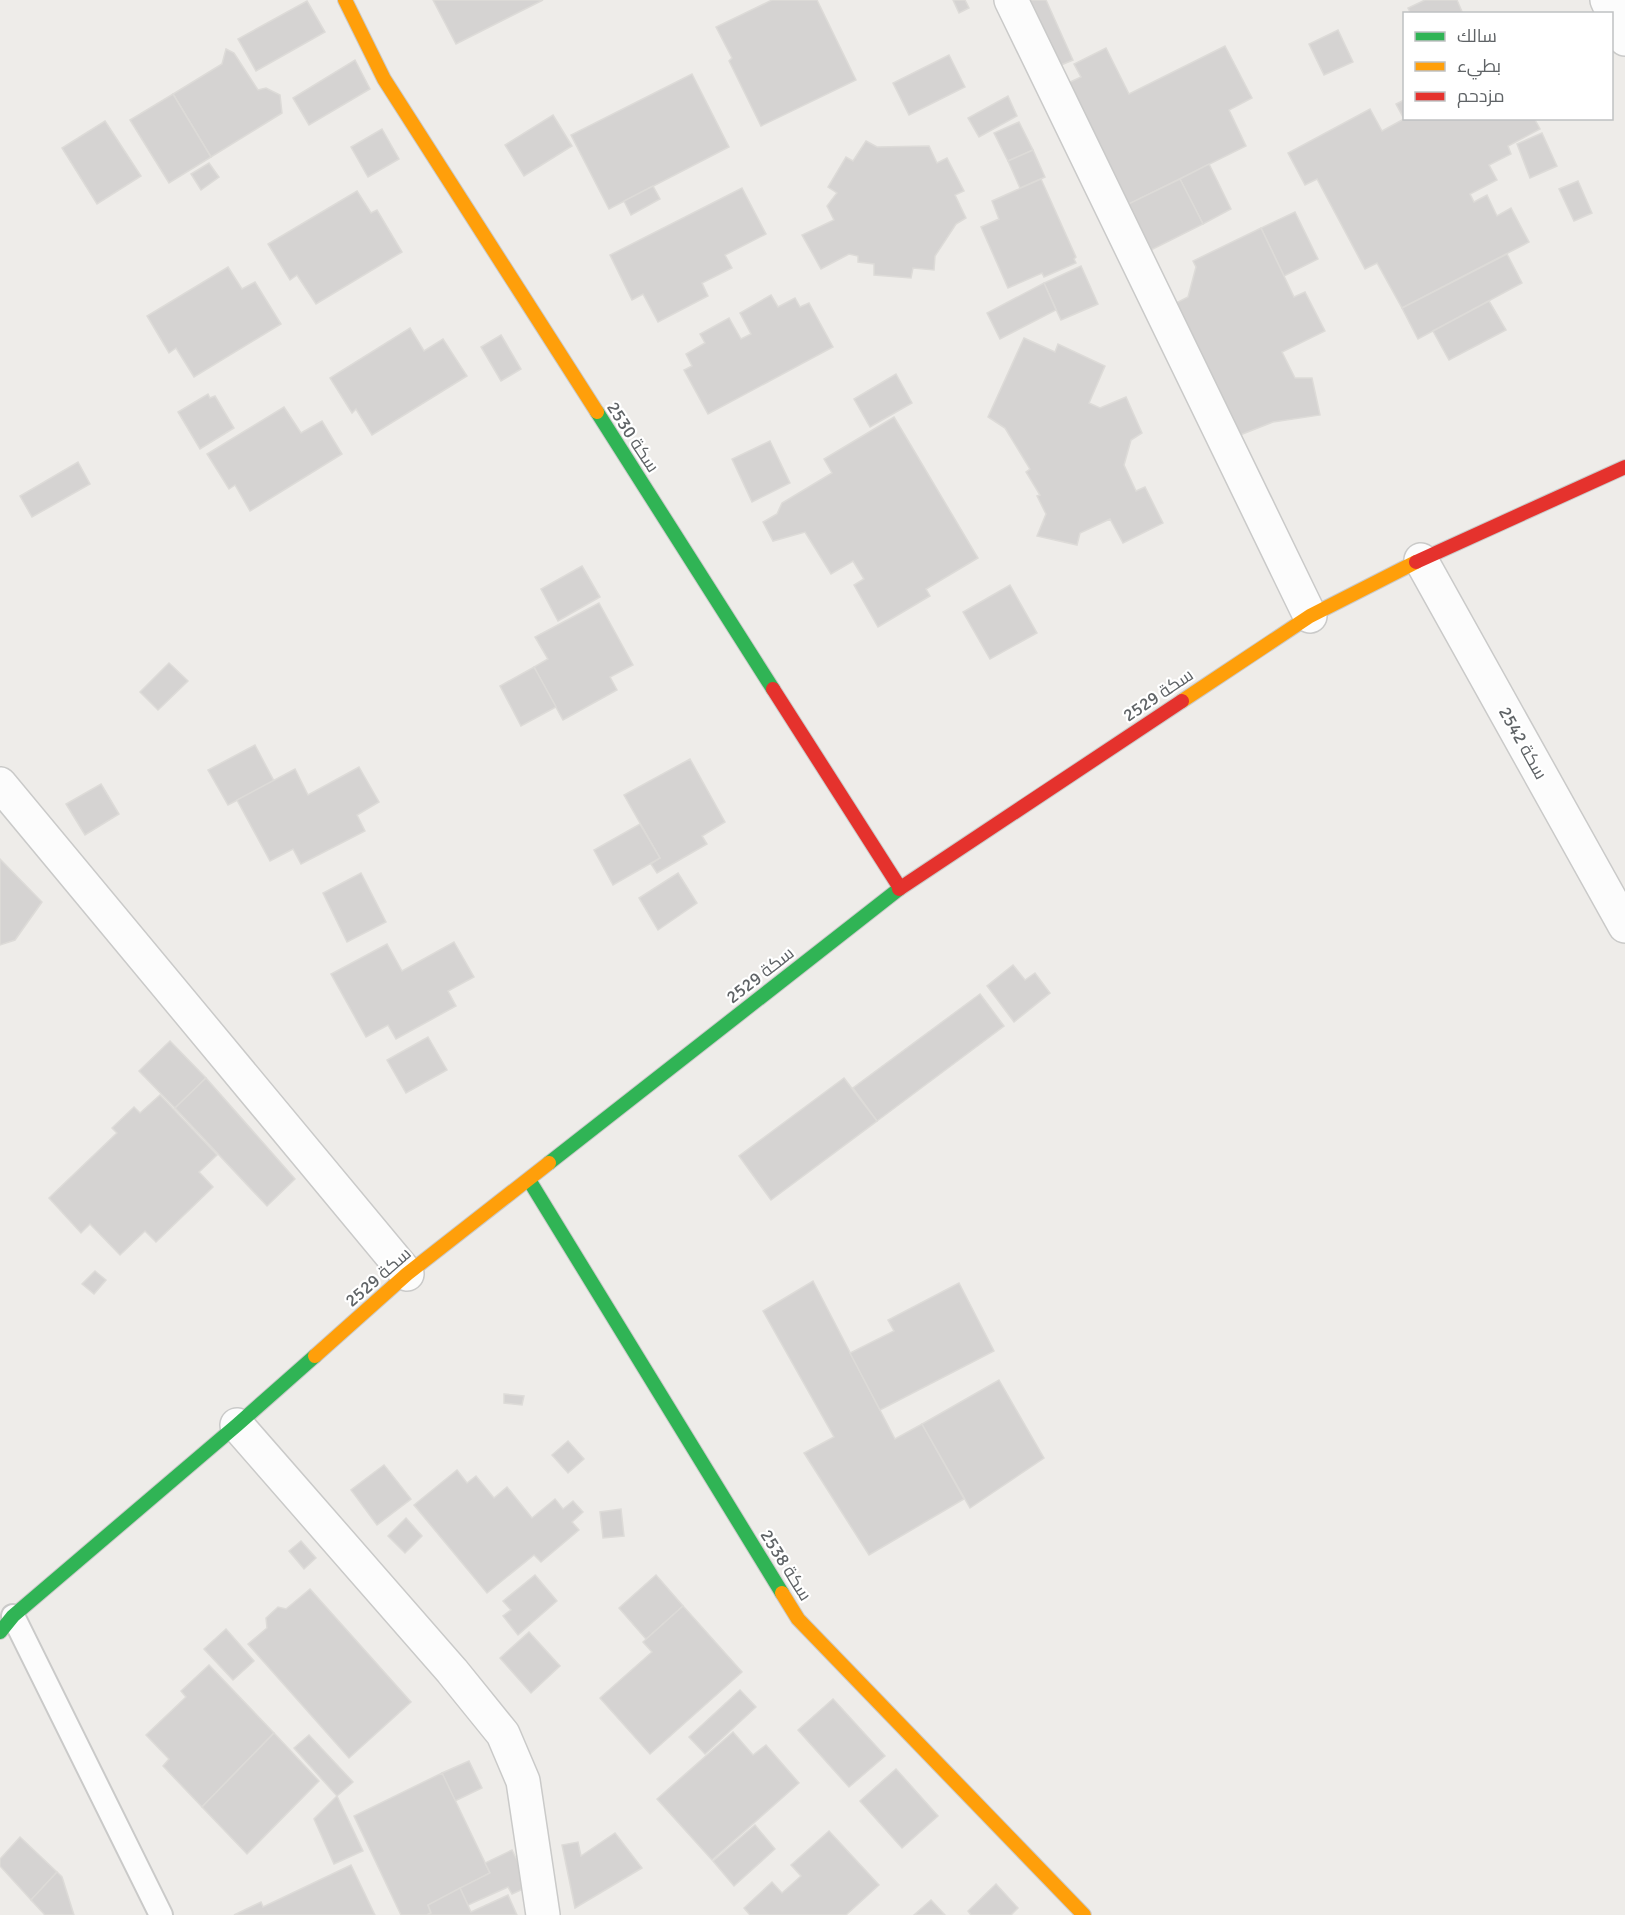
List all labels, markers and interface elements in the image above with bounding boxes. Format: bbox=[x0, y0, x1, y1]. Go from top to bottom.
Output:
legend bbox=[1403, 12, 1613, 120]
text: سالك bbox=[1457, 25, 1497, 47]
text: بطيء bbox=[1457, 55, 1501, 80]
text: مزدحم bbox=[1457, 85, 1505, 108]
street label: سكة 2530 bbox=[602, 397, 664, 477]
street label: سكة 2529 bbox=[1119, 664, 1197, 726]
street label: سكة 2542 bbox=[1494, 703, 1552, 783]
street label: سكة 2529 bbox=[722, 942, 798, 1008]
street label: سكة 2529 bbox=[341, 1242, 415, 1312]
street label: سكة 2538 bbox=[755, 1525, 817, 1605]

